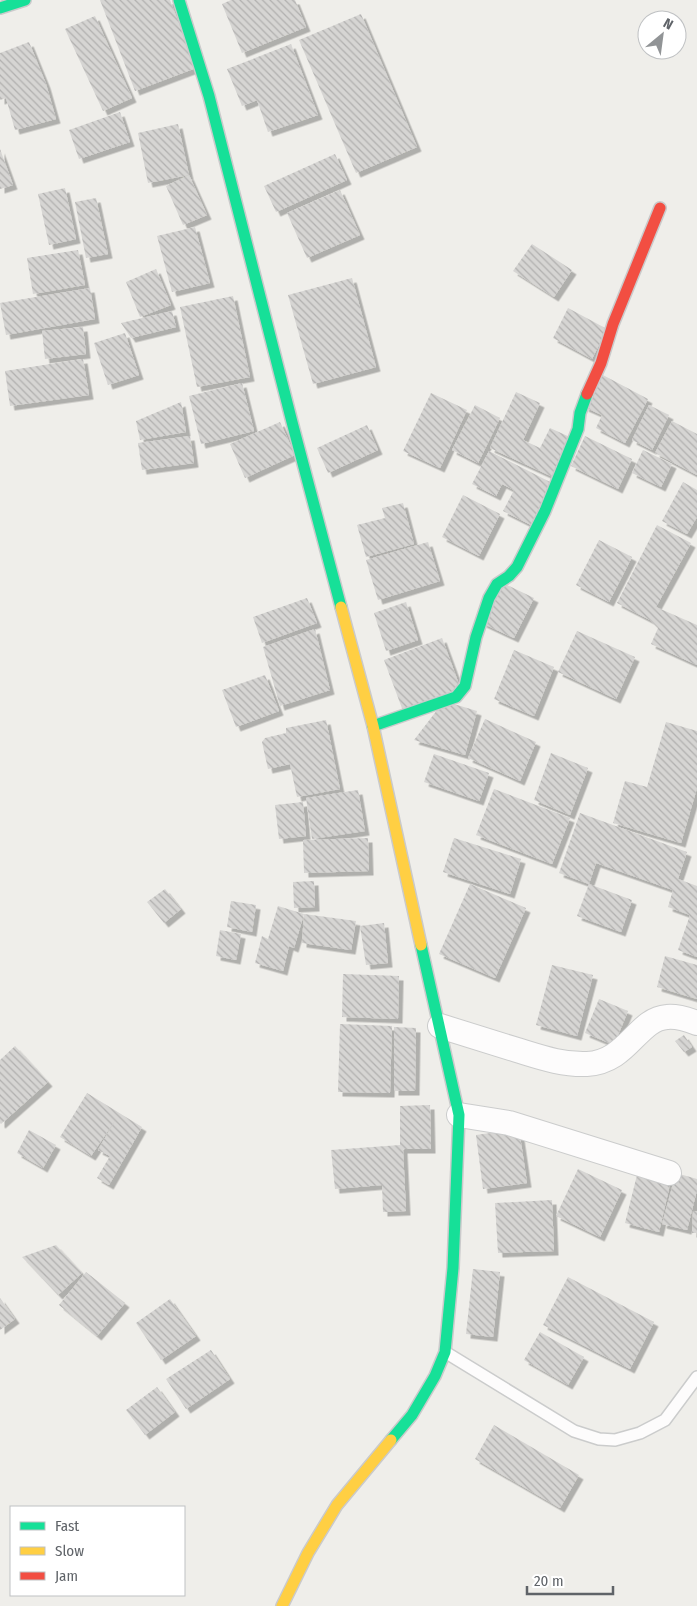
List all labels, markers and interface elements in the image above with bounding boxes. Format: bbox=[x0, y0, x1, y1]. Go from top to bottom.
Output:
north arrow bbox=[637, 10, 687, 60]
text: N bbox=[660, 15, 676, 34]
legend bbox=[10, 1506, 185, 1596]
text: Fast bbox=[55, 1517, 79, 1535]
text: Slow bbox=[55, 1542, 84, 1560]
scale bar bbox=[527, 1564, 613, 1596]
text: Jam bbox=[55, 1567, 78, 1585]
text: 20 m bbox=[534, 1572, 564, 1590]

